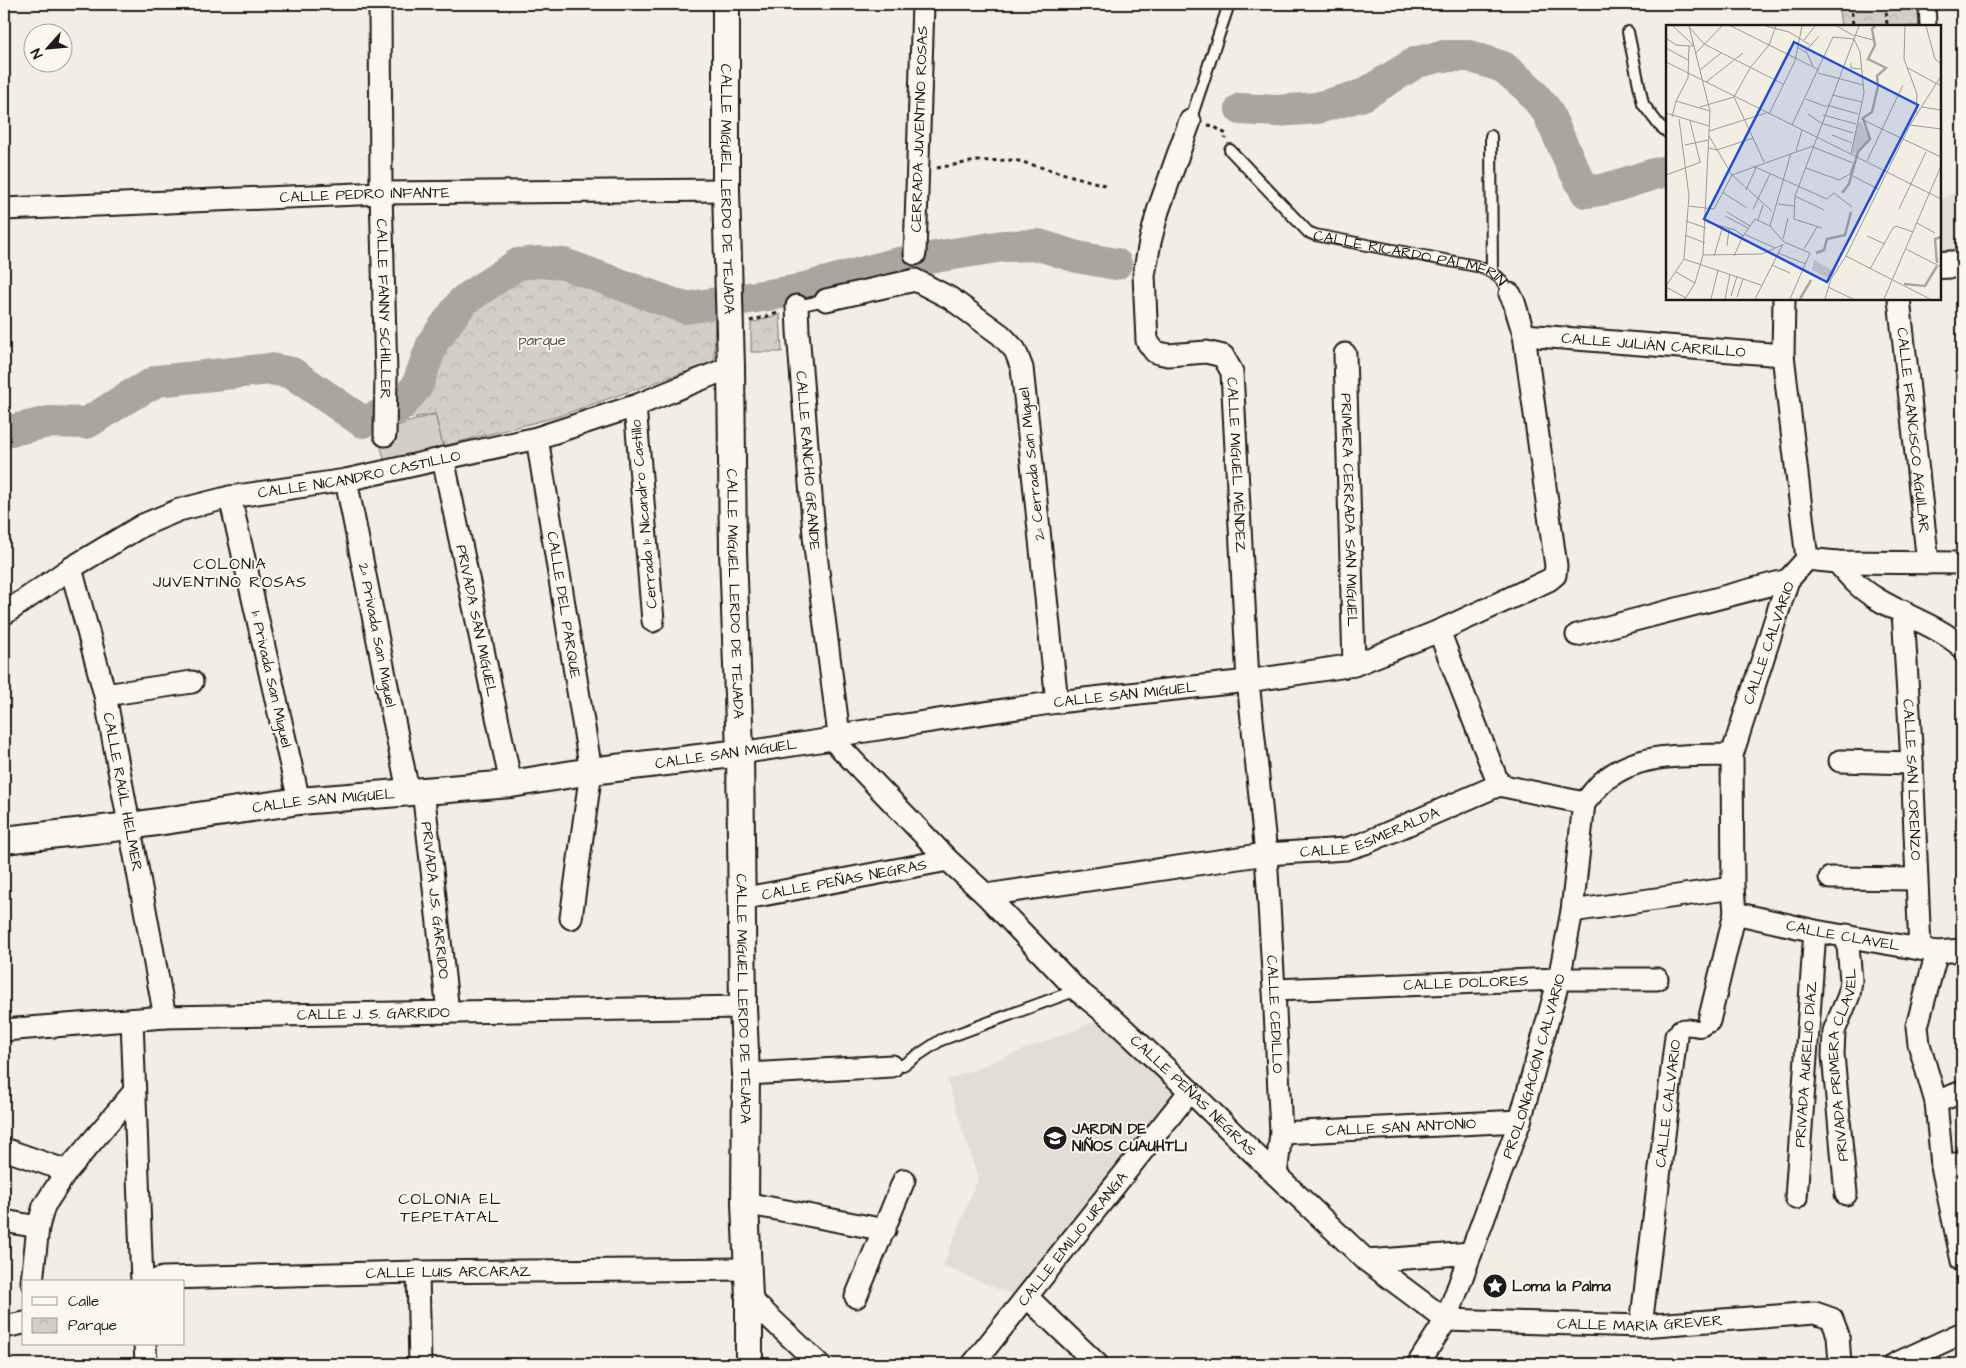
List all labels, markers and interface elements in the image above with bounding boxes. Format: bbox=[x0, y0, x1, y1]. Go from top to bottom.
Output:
north arrow bbox=[22, 22, 72, 72]
street label: CERRADA JUVENTINO ROSAS bbox=[905, 25, 933, 233]
inset map bbox=[1666, 25, 1941, 300]
text: N bbox=[26, 45, 48, 62]
street label: CALLE MIGUEL LERDO DE TEJADA bbox=[715, 64, 740, 315]
street label: CALLE PEDRO INFANTE bbox=[279, 182, 450, 208]
street label: CALLE FANNY SCHILLER bbox=[371, 218, 397, 399]
street label: CALLE RICARDO PALMERÍN bbox=[1312, 224, 1512, 290]
street label: CALLE FRANCISCO AGUILAR bbox=[1892, 326, 1935, 534]
street label: CALLE JULIÁN CARRILLO bbox=[1561, 327, 1747, 363]
park label: parque bbox=[518, 330, 566, 351]
street label: CALLE RANCHO GRANDE bbox=[791, 370, 826, 551]
street label: CALLE MIGUEL MÉNDEZ bbox=[1222, 376, 1252, 553]
street label: 2ª Cerrada San Miguel bbox=[1014, 386, 1051, 542]
street label: PRIMERA CERRADA SAN MIGUEL bbox=[1336, 393, 1363, 628]
street label: Cerrada 1ª Nicandro Castillo bbox=[625, 418, 663, 609]
street label: CALLE NICANDRO CASTILLO bbox=[256, 445, 463, 503]
street label: CALLE MIGUEL LERDO DE TEJADA bbox=[722, 469, 749, 720]
street label: CALLE DEL PARQUE bbox=[542, 530, 586, 680]
street label: PRIVADA SAN MIGUEL bbox=[451, 543, 503, 699]
district label: COLONIA JUVENTINO ROSAS bbox=[153, 553, 307, 593]
street label: 2ª Privada San Miguel bbox=[352, 561, 401, 709]
street label: CALLE CALVARIO bbox=[1738, 579, 1800, 707]
street label: 1ª Privada San Miguel bbox=[244, 609, 297, 750]
street label: CALLE SAN MIGUEL bbox=[1053, 676, 1198, 713]
street label: CALLE SAN LORENZO bbox=[1898, 698, 1927, 861]
street label: CALLE RAÚL HELMER bbox=[98, 711, 148, 873]
street label: CALLE SAN MIGUEL bbox=[654, 734, 799, 774]
street label: CALLE SAN MIGUEL bbox=[251, 783, 396, 818]
street label: CALLE ESMERALDA bbox=[1299, 801, 1443, 862]
street label: PRIVADA J.S. GARRIDO bbox=[416, 820, 455, 980]
street label: CALLE PEÑAS NEGRAS bbox=[760, 854, 929, 905]
street label: CALLE MIGUEL LERDO DE TEJADA bbox=[731, 873, 757, 1124]
street label: CALLE CLAVEL bbox=[1784, 914, 1902, 956]
street label: CALLE CEDILLO bbox=[1261, 955, 1289, 1074]
street label: PRIVADA PRIMERA CLAVEL bbox=[1822, 967, 1862, 1162]
street label: CALLE DOLORES bbox=[1403, 970, 1529, 996]
street label: PROLONGACIÓN CALVARIO bbox=[1497, 971, 1570, 1161]
street label: PRIVADA AURELIO DÍAZ bbox=[1789, 980, 1822, 1148]
street label: CALLE J. S. GARRIDO bbox=[297, 1002, 450, 1025]
street label: CALLE PEÑAS NEGRAS bbox=[1126, 1030, 1262, 1161]
street label: CALLE CALVARIO bbox=[1650, 1039, 1686, 1169]
street label: CALLE SAN ANTONIO bbox=[1325, 1113, 1477, 1141]
place label: JARDIN DE NIÑOS CUAUHTLI bbox=[1071, 1119, 1187, 1157]
school or university icon: JARDIN DE NIÑOS CUAUHTLI bbox=[1042, 1125, 1068, 1151]
street label: CALLE EMILIO URANGA bbox=[1013, 1167, 1133, 1310]
district label: COLONIA EL TEPETATAL bbox=[398, 1188, 502, 1228]
street label: CALLE LUIS ARCARAZ bbox=[365, 1260, 531, 1284]
place icon: Loma la Palma bbox=[1482, 1273, 1508, 1299]
place label: Loma la Palma bbox=[1512, 1276, 1611, 1297]
legend bbox=[22, 1280, 185, 1346]
text: Calle bbox=[68, 1291, 99, 1312]
street label: CALLE MARÍA GREVER bbox=[1557, 1309, 1723, 1337]
text: Parque bbox=[68, 1315, 117, 1336]

